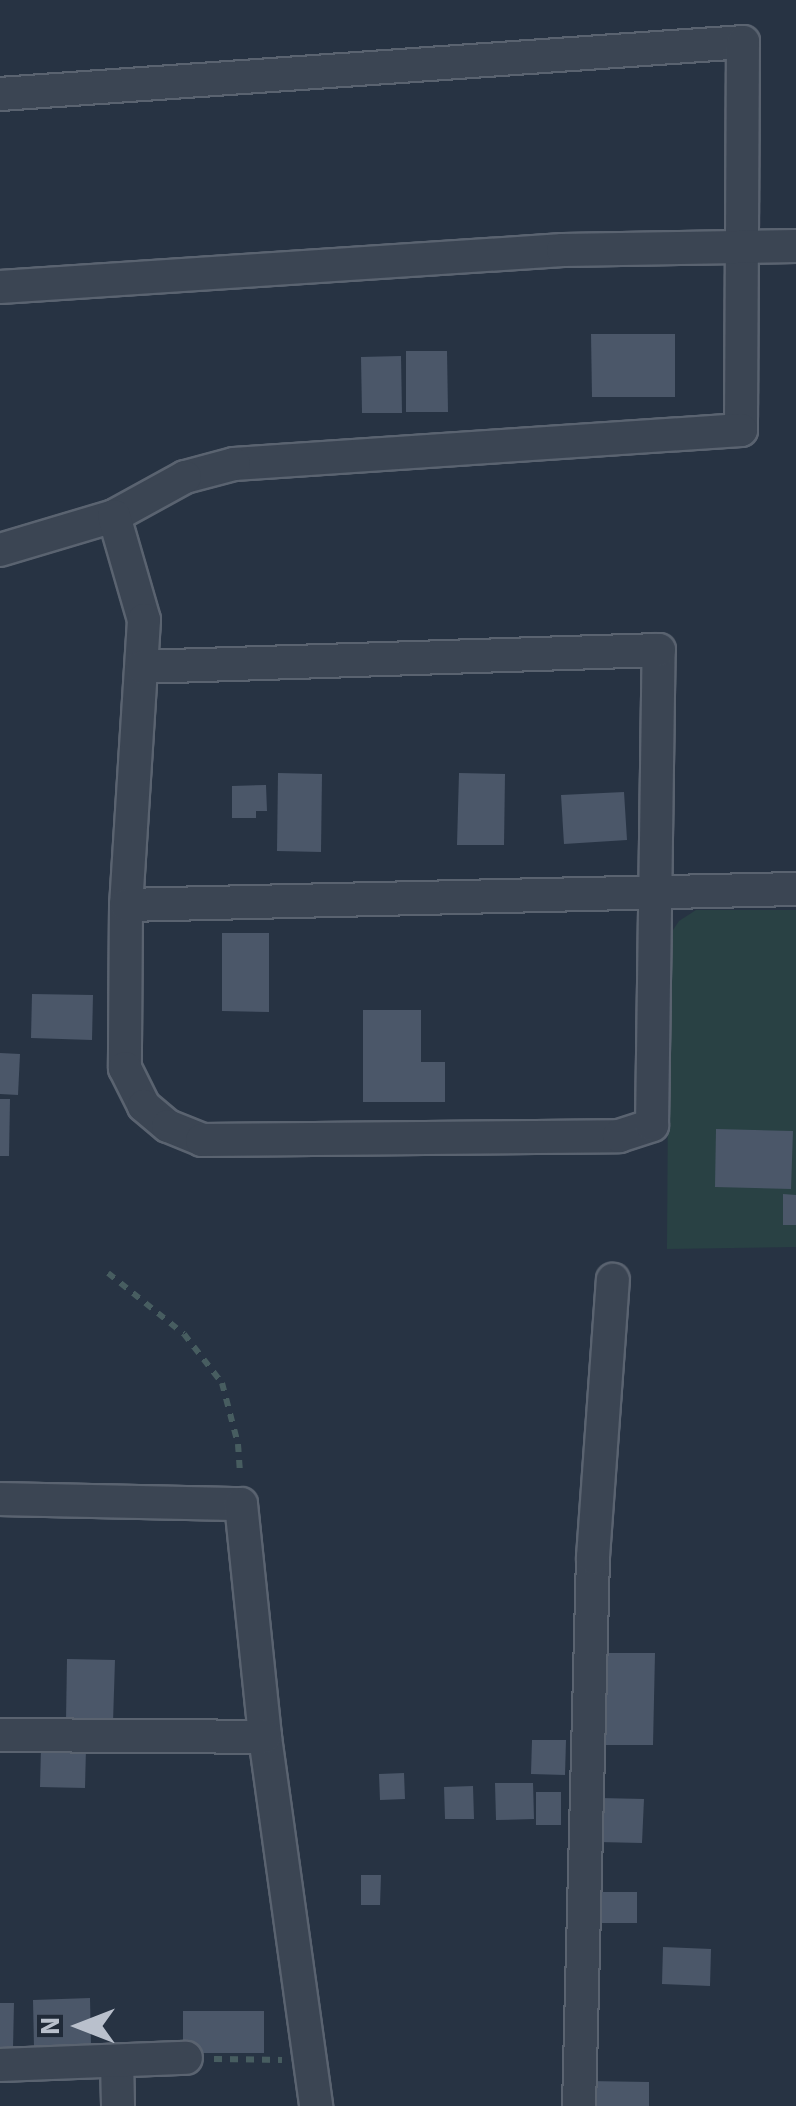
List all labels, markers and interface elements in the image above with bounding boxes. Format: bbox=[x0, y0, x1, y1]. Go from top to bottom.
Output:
north arrow bbox=[30, 1976, 130, 2076]
text: N bbox=[30, 2017, 70, 2035]

